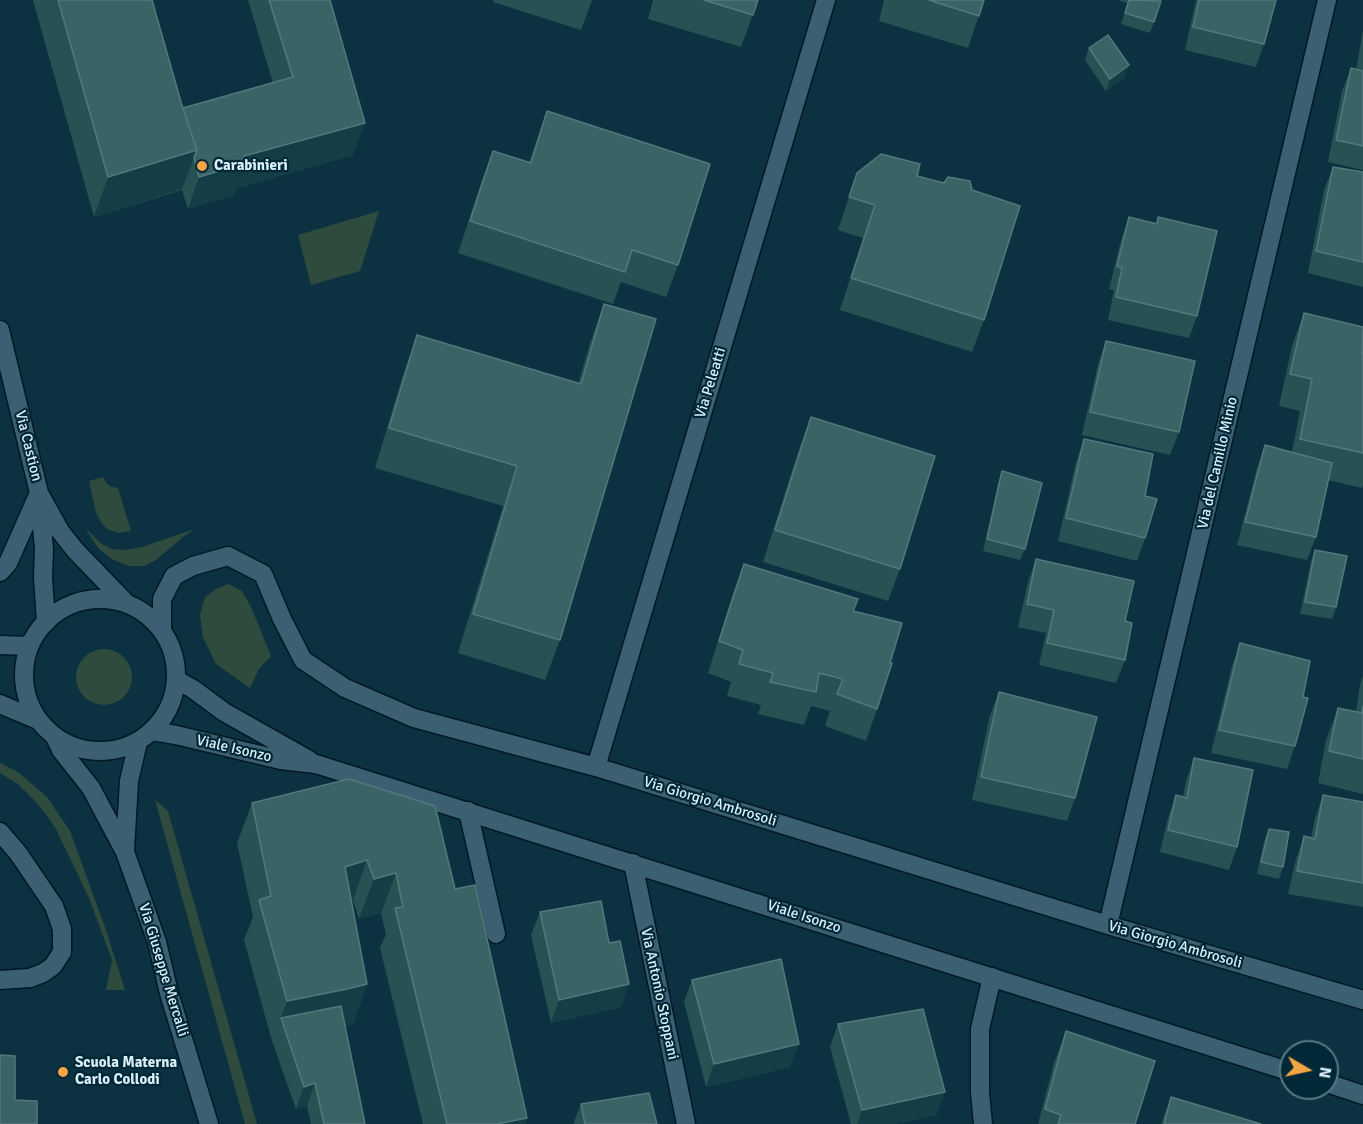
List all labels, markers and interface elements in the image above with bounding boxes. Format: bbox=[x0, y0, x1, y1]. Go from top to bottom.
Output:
place label: Carabinieri bbox=[214, 157, 288, 175]
marker: Carabinieri bbox=[195, 159, 209, 173]
street label: Via Peleatti bbox=[692, 345, 730, 421]
street label: Via del Camillo Minio bbox=[1194, 395, 1242, 531]
street label: Via Castion bbox=[11, 409, 45, 483]
street label: Viale Isonzo bbox=[195, 732, 273, 766]
street label: Via Giorgio Ambrosoli bbox=[641, 773, 779, 831]
street label: Viale Isonzo bbox=[765, 897, 843, 937]
street label: Via Giuseppe Mercalli bbox=[134, 901, 192, 1039]
street label: Via Giorgio Ambrosoli bbox=[1106, 917, 1244, 973]
street label: Via Antonio Stoppani bbox=[636, 926, 682, 1062]
north arrow bbox=[1279, 1040, 1339, 1100]
place label: Scuola Materna Carlo Collodi bbox=[75, 1054, 177, 1089]
marker: Scuola Materna Carlo Collodi bbox=[56, 1065, 70, 1079]
text: N bbox=[1314, 1065, 1336, 1080]

